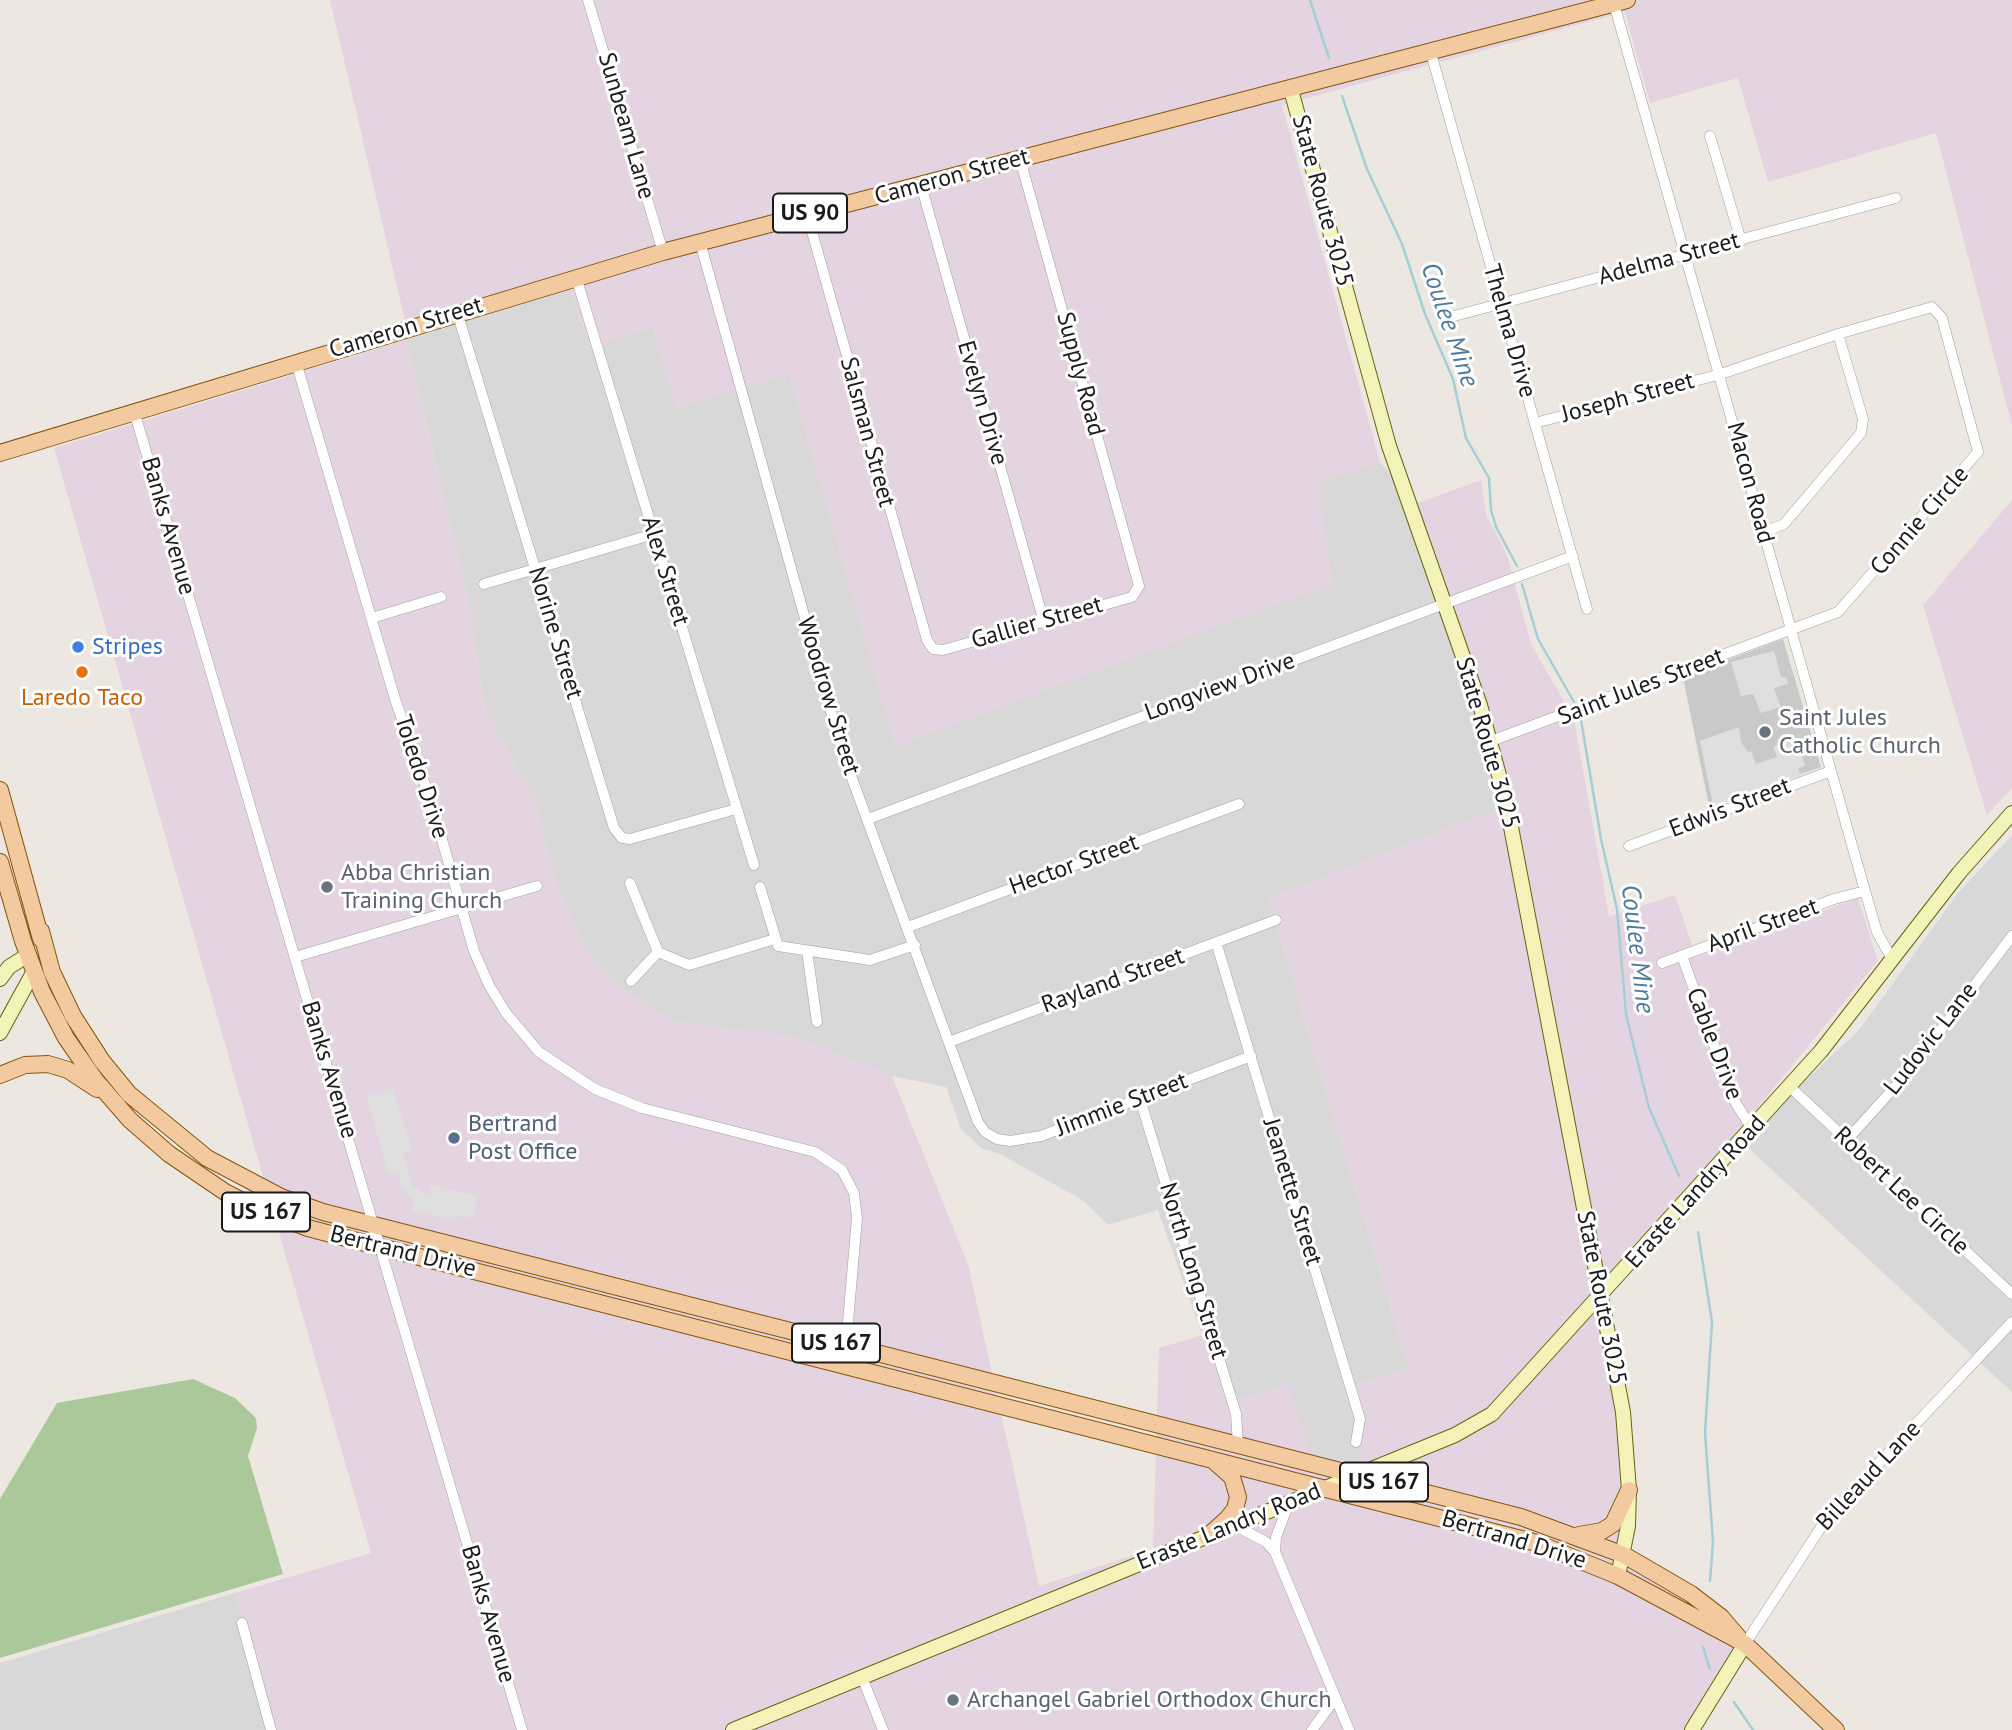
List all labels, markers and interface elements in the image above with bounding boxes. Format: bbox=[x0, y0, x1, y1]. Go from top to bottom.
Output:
street label: Sunbeam Lane bbox=[591, 49, 661, 203]
street label: State Route 3025 bbox=[1285, 112, 1359, 290]
street label: Cameron Street bbox=[872, 143, 1032, 211]
road number: US 90 bbox=[773, 194, 847, 232]
street label: Adelma Street bbox=[1595, 226, 1743, 292]
water label: Coulee Mine bbox=[1413, 259, 1485, 391]
street label: Thelma Drive bbox=[1476, 261, 1542, 401]
street label: Cameron Street bbox=[326, 291, 486, 365]
street label: Supply Road bbox=[1050, 309, 1110, 439]
street label: Evelyn Drive bbox=[951, 338, 1013, 468]
street label: Salsman Street bbox=[833, 354, 901, 510]
street label: Joseph Street bbox=[1559, 366, 1697, 430]
street label: Macon Road bbox=[1720, 419, 1780, 547]
street label: Banks Avenue bbox=[135, 454, 201, 598]
street label: Connie Circle bbox=[1865, 460, 1975, 582]
street label: Alex Street bbox=[635, 513, 695, 629]
street label: Norine Street bbox=[521, 563, 589, 703]
street label: Gallier Street bbox=[968, 591, 1106, 655]
street label: Woodrow Street bbox=[790, 614, 866, 778]
place label: Stripes bbox=[92, 633, 163, 661]
marker: Stripes bbox=[70, 639, 86, 655]
street label: Saint Jules Street bbox=[1554, 642, 1728, 732]
street label: Longview Drive bbox=[1141, 647, 1299, 727]
street label: State Route 3025 bbox=[1449, 654, 1525, 832]
marker: Laredo Taco bbox=[74, 664, 90, 680]
place label: Laredo Taco bbox=[21, 684, 143, 712]
place label: Saint Jules Catholic Church bbox=[1779, 704, 1941, 760]
street label: Toledo Drive bbox=[387, 712, 455, 842]
marker: Saint Jules Catholic Church bbox=[1757, 724, 1773, 740]
street label: Edwis Street bbox=[1665, 772, 1795, 844]
street label: Hector Street bbox=[1005, 828, 1143, 902]
place label: Abba Christian Training Church bbox=[341, 859, 502, 915]
marker: Abba Christian Training Church bbox=[319, 879, 335, 895]
water label: Coulee Mine bbox=[1614, 883, 1660, 1015]
street label: April Street bbox=[1703, 893, 1823, 959]
street label: Rayland Street bbox=[1038, 942, 1188, 1020]
street label: Ludovic Lane bbox=[1878, 977, 1984, 1101]
street label: Cable Drive bbox=[1679, 984, 1749, 1104]
street label: Banks Avenue bbox=[294, 998, 364, 1142]
street label: Jimmie Street bbox=[1052, 1067, 1192, 1143]
place label: Bertrand Post Office bbox=[468, 1110, 578, 1166]
street label: Eraste Landry Road bbox=[1620, 1110, 1772, 1274]
street label: Jeanette Street bbox=[1256, 1115, 1328, 1269]
street label: Robert Lee Circle bbox=[1827, 1121, 1975, 1261]
marker: Bertrand Post Office bbox=[446, 1130, 462, 1146]
street label: North Long Street bbox=[1152, 1179, 1234, 1363]
road number: US 167 bbox=[222, 1192, 310, 1232]
street label: State Route 3025 bbox=[1570, 1208, 1632, 1388]
street label: Bertrand Drive bbox=[327, 1220, 479, 1284]
road number: US 167 bbox=[792, 1324, 880, 1362]
street label: Billeaud Lane bbox=[1811, 1415, 1927, 1537]
road number: US 167 bbox=[1340, 1462, 1428, 1502]
street label: Eraste Landry Road bbox=[1133, 1477, 1325, 1577]
street label: Bertrand Drive bbox=[1438, 1504, 1590, 1576]
street label: Banks Avenue bbox=[455, 1542, 521, 1686]
place label: Archangel Gabriel Orthodox Church bbox=[967, 1686, 1332, 1714]
marker: Archangel Gabriel Orthodox Church bbox=[945, 1692, 961, 1708]

